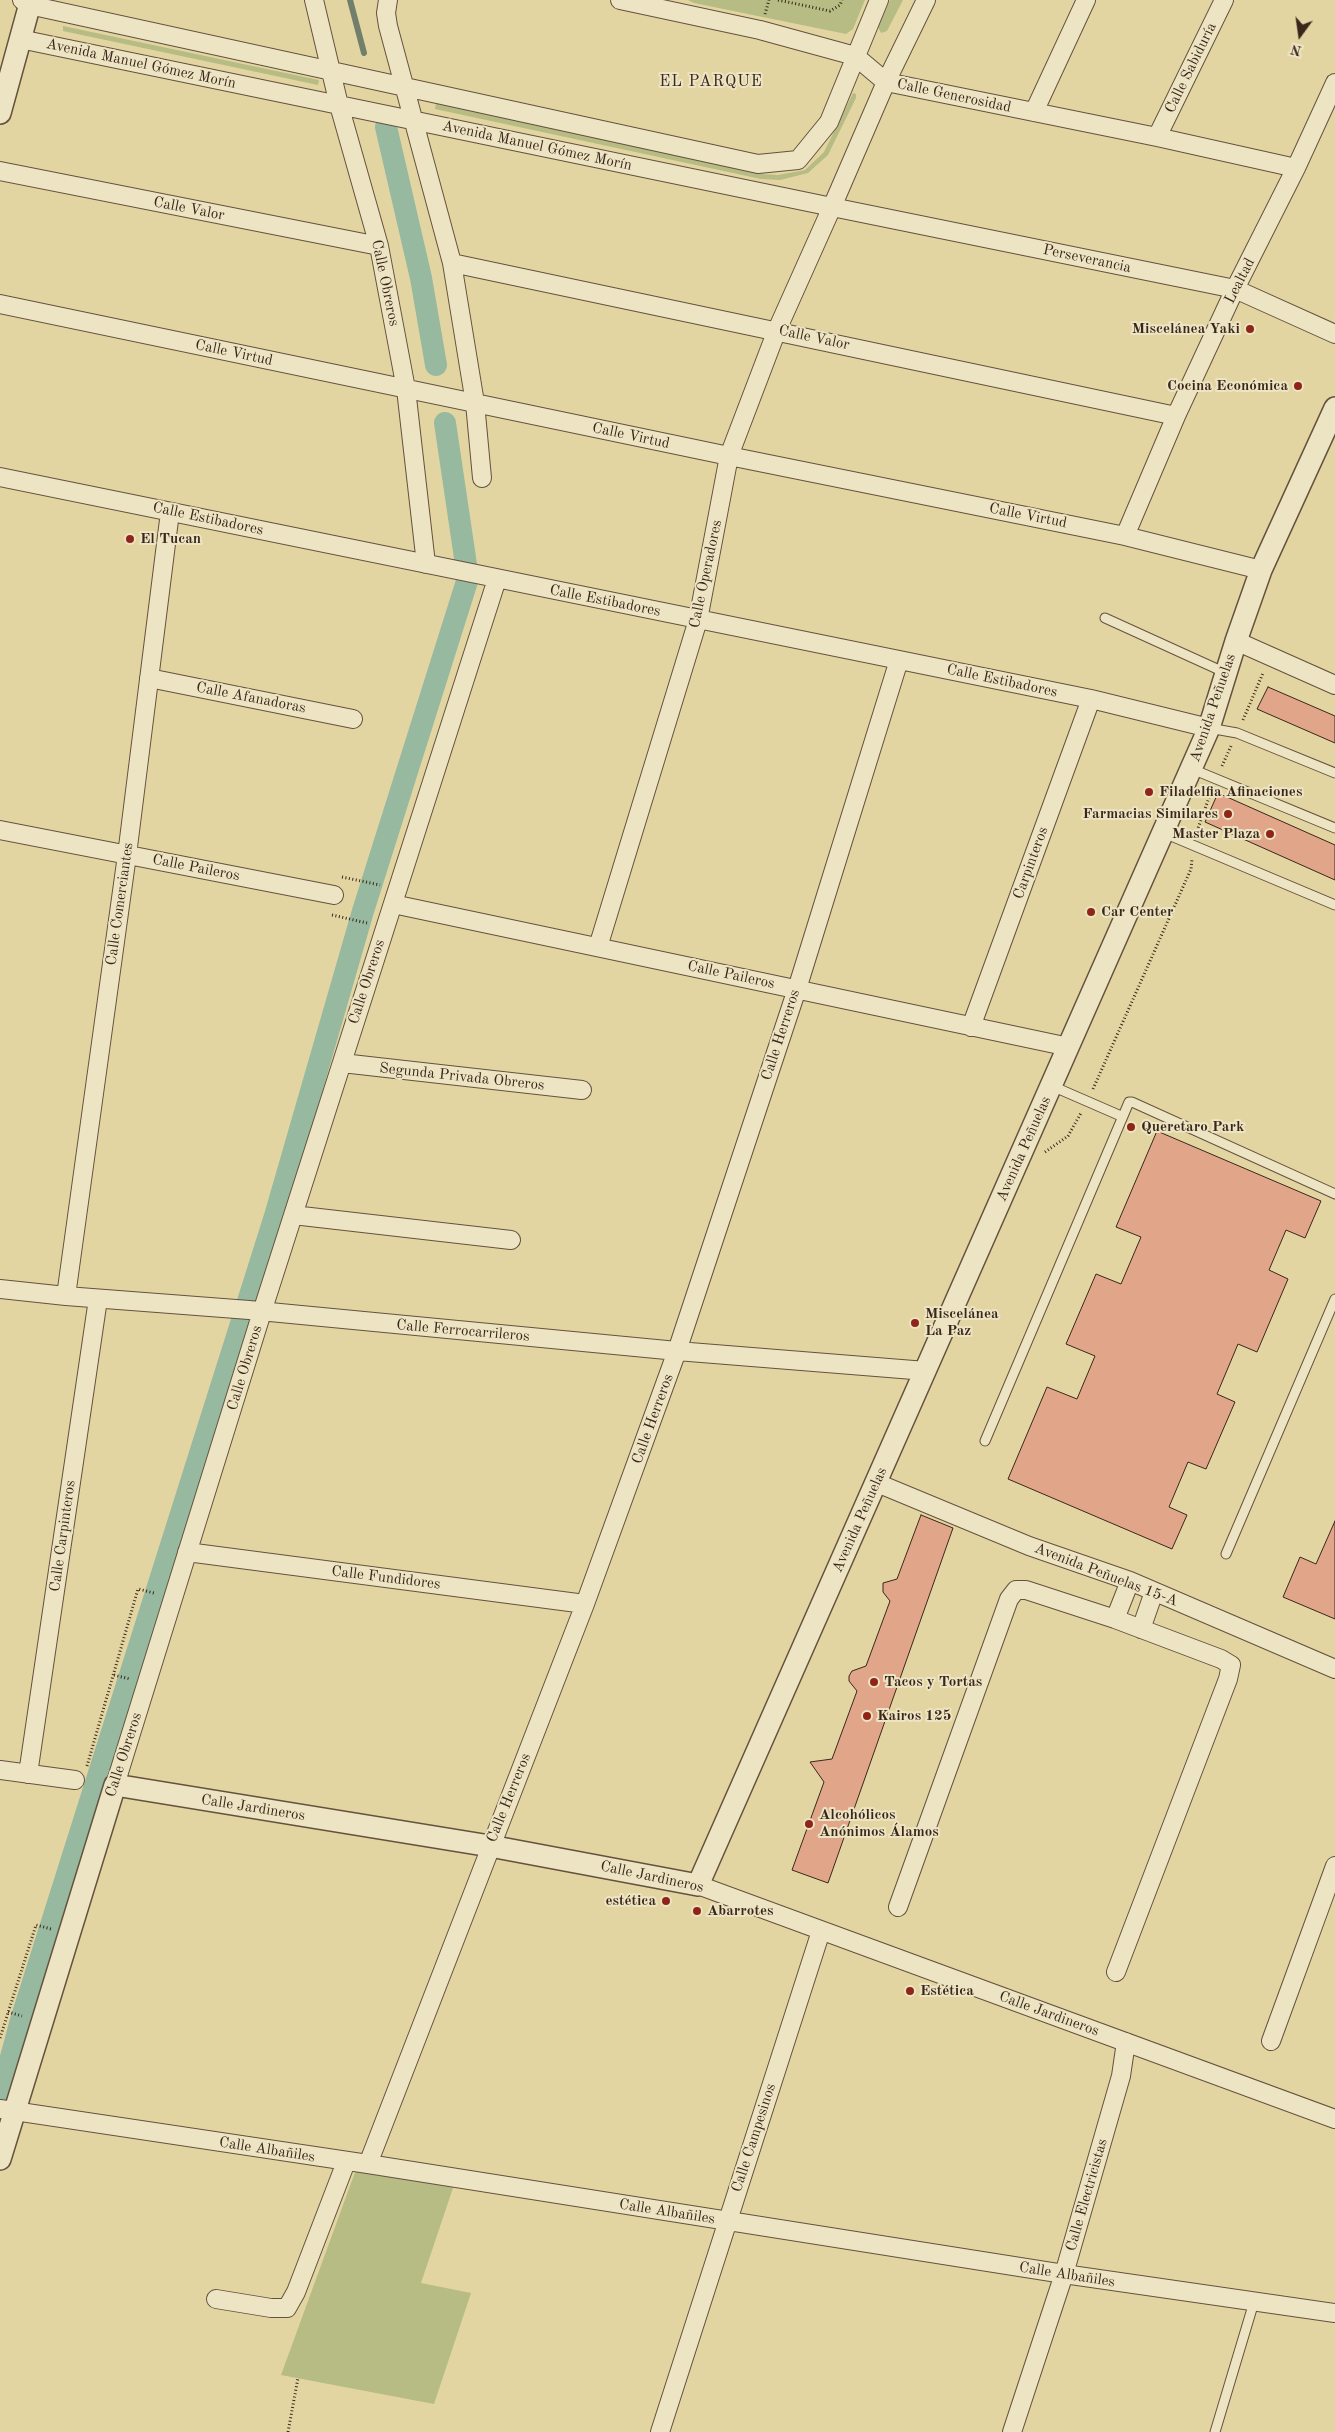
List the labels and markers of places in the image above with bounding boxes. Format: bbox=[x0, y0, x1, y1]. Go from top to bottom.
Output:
place label: Miscelánea Yaki bbox=[1132, 320, 1240, 338]
marker: Miscelánea Yaki bbox=[1244, 323, 1256, 335]
place label: Cocina Económica bbox=[1167, 377, 1288, 395]
marker: Cocina Económica bbox=[1292, 380, 1304, 392]
place label: El Tucan bbox=[140, 530, 201, 548]
marker: El Tucan bbox=[124, 533, 136, 545]
place label: Filadelfia Afinaciones bbox=[1159, 783, 1302, 801]
marker: Filadelfia Afinaciones bbox=[1143, 786, 1155, 798]
place label: Farmacias Similares bbox=[1082, 805, 1218, 823]
marker: Farmacias Similares bbox=[1222, 808, 1234, 820]
place label: Master Plaza bbox=[1172, 825, 1260, 843]
marker: Master Plaza bbox=[1264, 828, 1276, 840]
place label: Car Center bbox=[1101, 903, 1174, 921]
marker: Car Center bbox=[1085, 906, 1097, 918]
place label: Queretaro Park bbox=[1141, 1118, 1244, 1136]
marker: Queretaro Park bbox=[1125, 1121, 1137, 1133]
place label: Miscelánea La Paz bbox=[925, 1305, 999, 1340]
marker: Miscelánea La Paz bbox=[909, 1317, 921, 1329]
place label: Tacos y Tortas bbox=[884, 1673, 982, 1691]
marker: Tacos y Tortas bbox=[868, 1676, 880, 1688]
place label: Kairos 125 bbox=[877, 1707, 951, 1725]
marker: Kairos 125 bbox=[861, 1710, 873, 1722]
place label: Alcohólicos Anónimos Álamos bbox=[819, 1806, 939, 1841]
marker: Alcohólicos Anónimos Álamos bbox=[803, 1818, 815, 1830]
place label: estética bbox=[605, 1892, 656, 1910]
marker: estética bbox=[660, 1895, 672, 1907]
place label: Abarrotes bbox=[707, 1902, 773, 1920]
marker: Abarrotes bbox=[691, 1905, 703, 1917]
place label: Estética bbox=[920, 1982, 974, 2000]
marker: Estética bbox=[904, 1985, 916, 1997]

